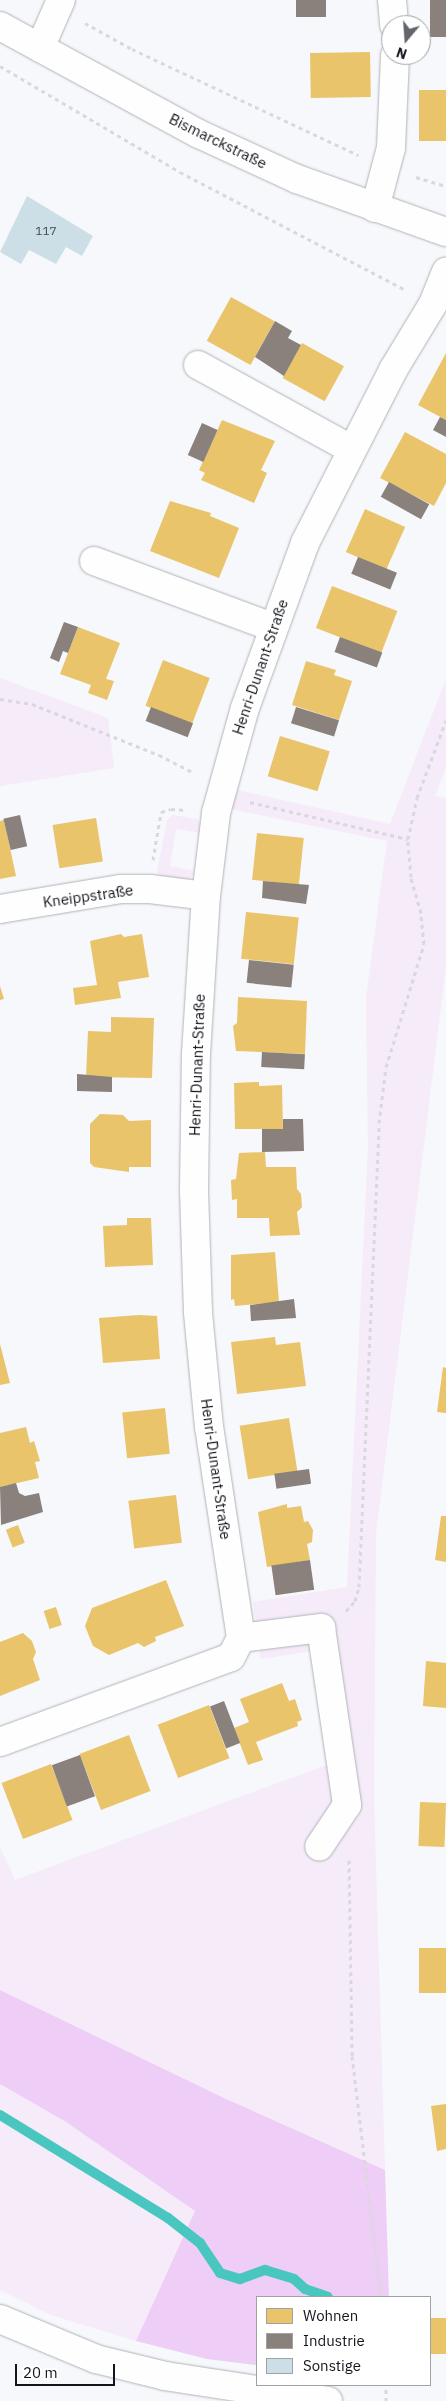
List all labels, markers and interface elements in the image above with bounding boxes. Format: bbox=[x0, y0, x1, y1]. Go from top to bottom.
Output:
north arrow bbox=[381, 15, 431, 65]
text: N bbox=[394, 43, 409, 63]
street label: Bismarckstraße bbox=[166, 110, 270, 172]
house number: 117 bbox=[35, 224, 57, 238]
street label: Henri-Dunant-Straße bbox=[228, 597, 292, 737]
street label: Kneippstraße bbox=[42, 881, 134, 911]
street label: Henri-Dunant-Straße bbox=[186, 994, 208, 1136]
street label: Henri-Dunant-Straße bbox=[197, 1397, 235, 1541]
legend bbox=[256, 2296, 431, 2386]
text: Wohnen bbox=[303, 2306, 358, 2325]
text: Industrie bbox=[303, 2331, 365, 2350]
scale bar bbox=[18, 2354, 118, 2386]
text: Sonstige bbox=[303, 2356, 361, 2375]
text: 20 m bbox=[23, 2363, 58, 2382]

